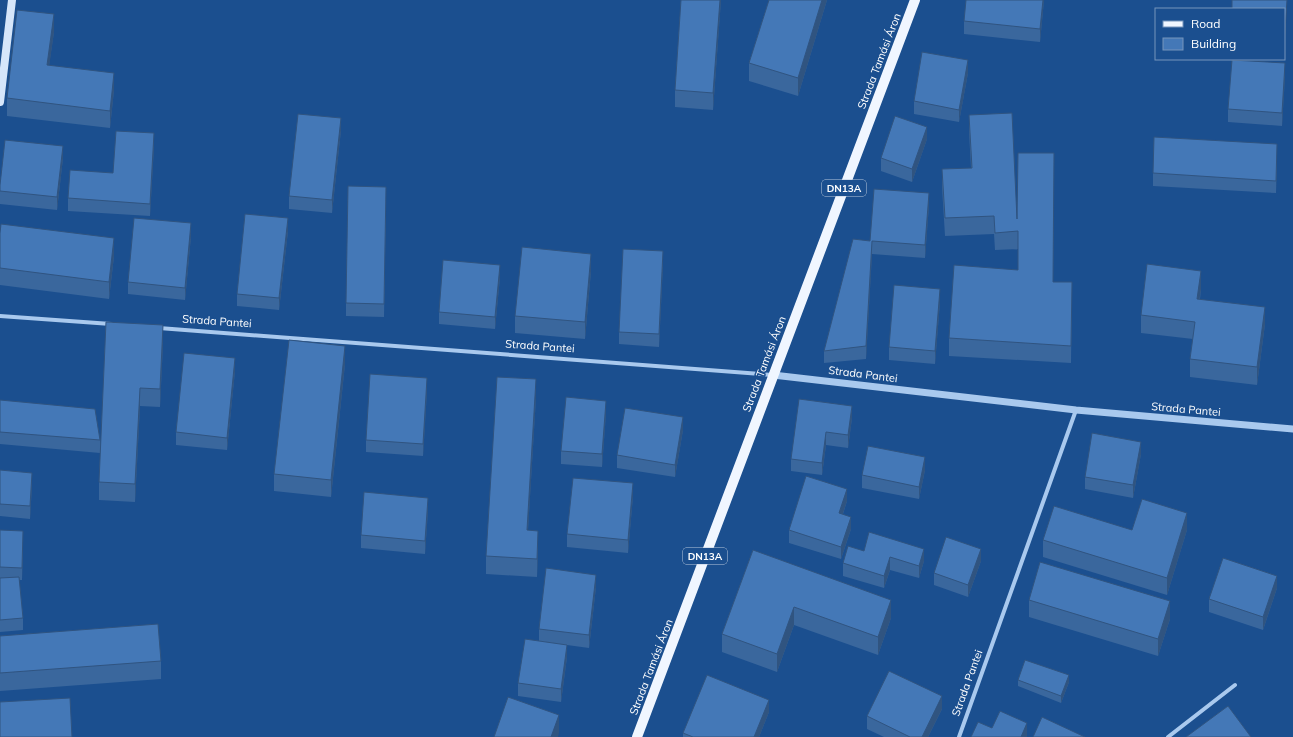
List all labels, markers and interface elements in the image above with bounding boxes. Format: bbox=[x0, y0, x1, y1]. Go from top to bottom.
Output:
legend bbox=[1155, 8, 1285, 60]
street label: Strada Tamási Áron bbox=[854, 11, 904, 111]
text: Road bbox=[1191, 16, 1220, 31]
text: Building bbox=[1191, 36, 1236, 51]
road number: DN13A bbox=[822, 180, 866, 196]
street label: Strada Pantei bbox=[182, 312, 252, 330]
street label: Strada Tamási Áron bbox=[739, 314, 789, 414]
street label: Strada Pantei bbox=[505, 337, 575, 355]
street label: Strada Pantei bbox=[828, 363, 898, 385]
street label: Strada Pantei bbox=[1151, 399, 1221, 419]
road number: DN13A bbox=[683, 548, 727, 564]
street label: Strada Tamási Áron bbox=[626, 617, 676, 717]
street label: Strada Pantei bbox=[949, 648, 985, 718]

